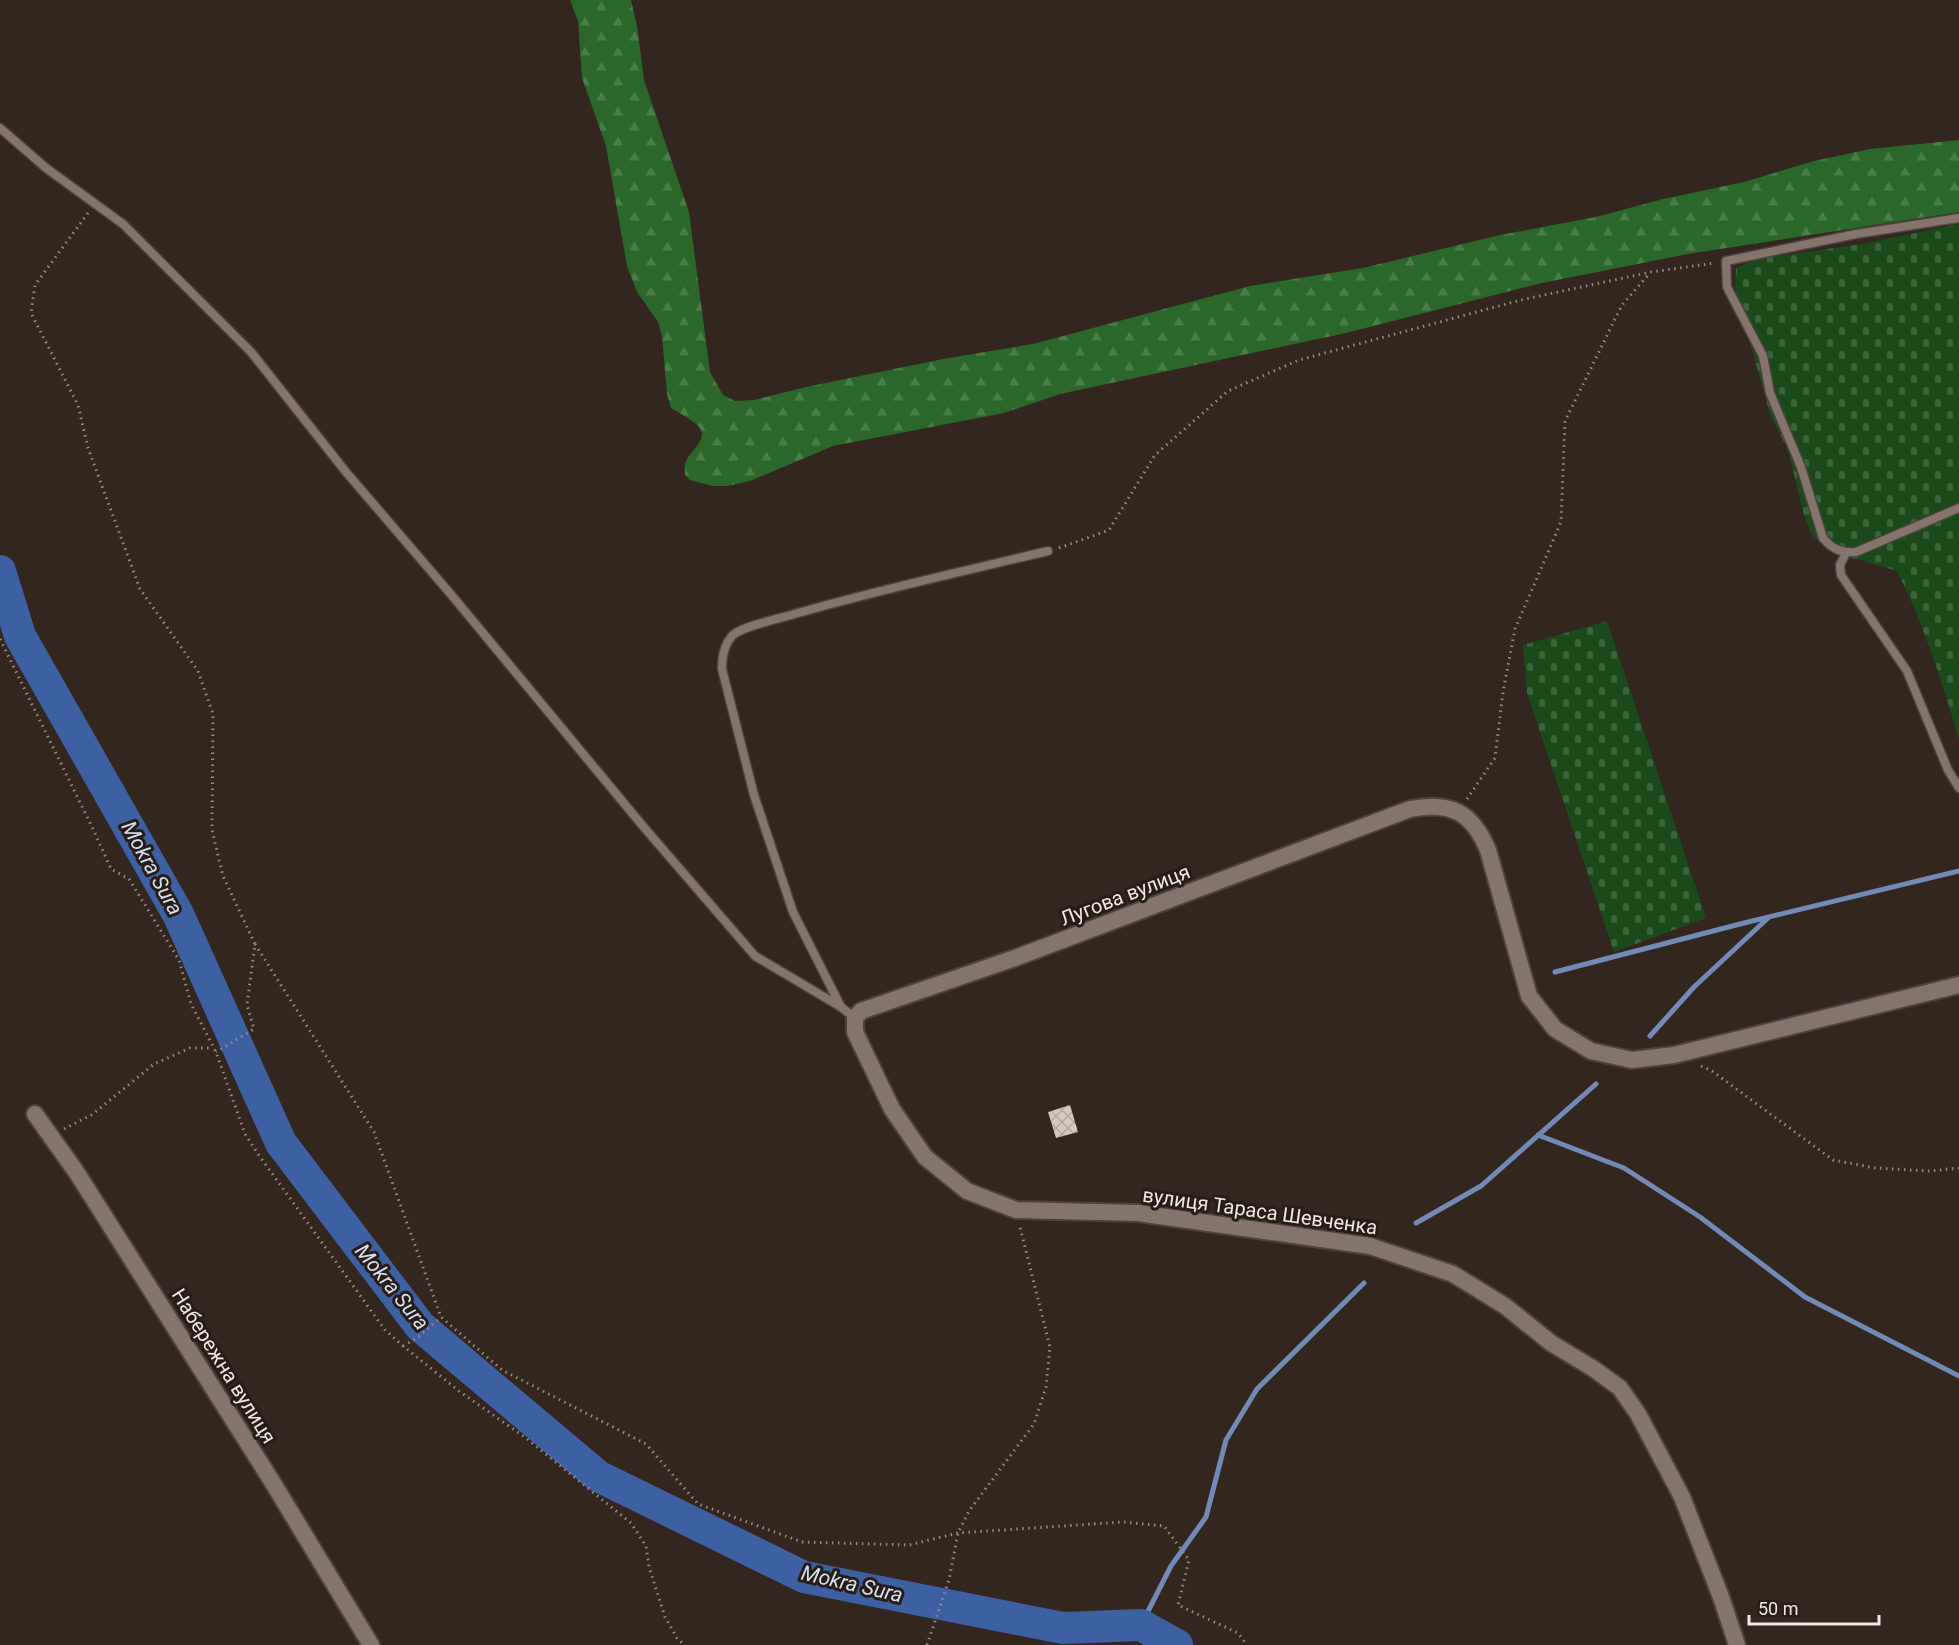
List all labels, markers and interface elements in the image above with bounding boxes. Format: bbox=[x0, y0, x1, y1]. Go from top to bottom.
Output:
water label: Mokra Sura bbox=[116, 817, 188, 919]
street label: Лугова вулиця bbox=[1057, 859, 1193, 931]
street label: вулиця Тараса Шевченка bbox=[1141, 1183, 1379, 1239]
water label: Mokra Sura bbox=[350, 1239, 434, 1335]
street label: Набережна вулиця bbox=[167, 1284, 281, 1448]
water label: Mokra Sura bbox=[799, 1561, 905, 1607]
scale bar bbox=[1749, 1588, 1880, 1626]
text: 50 m bbox=[1758, 1598, 1798, 1619]

